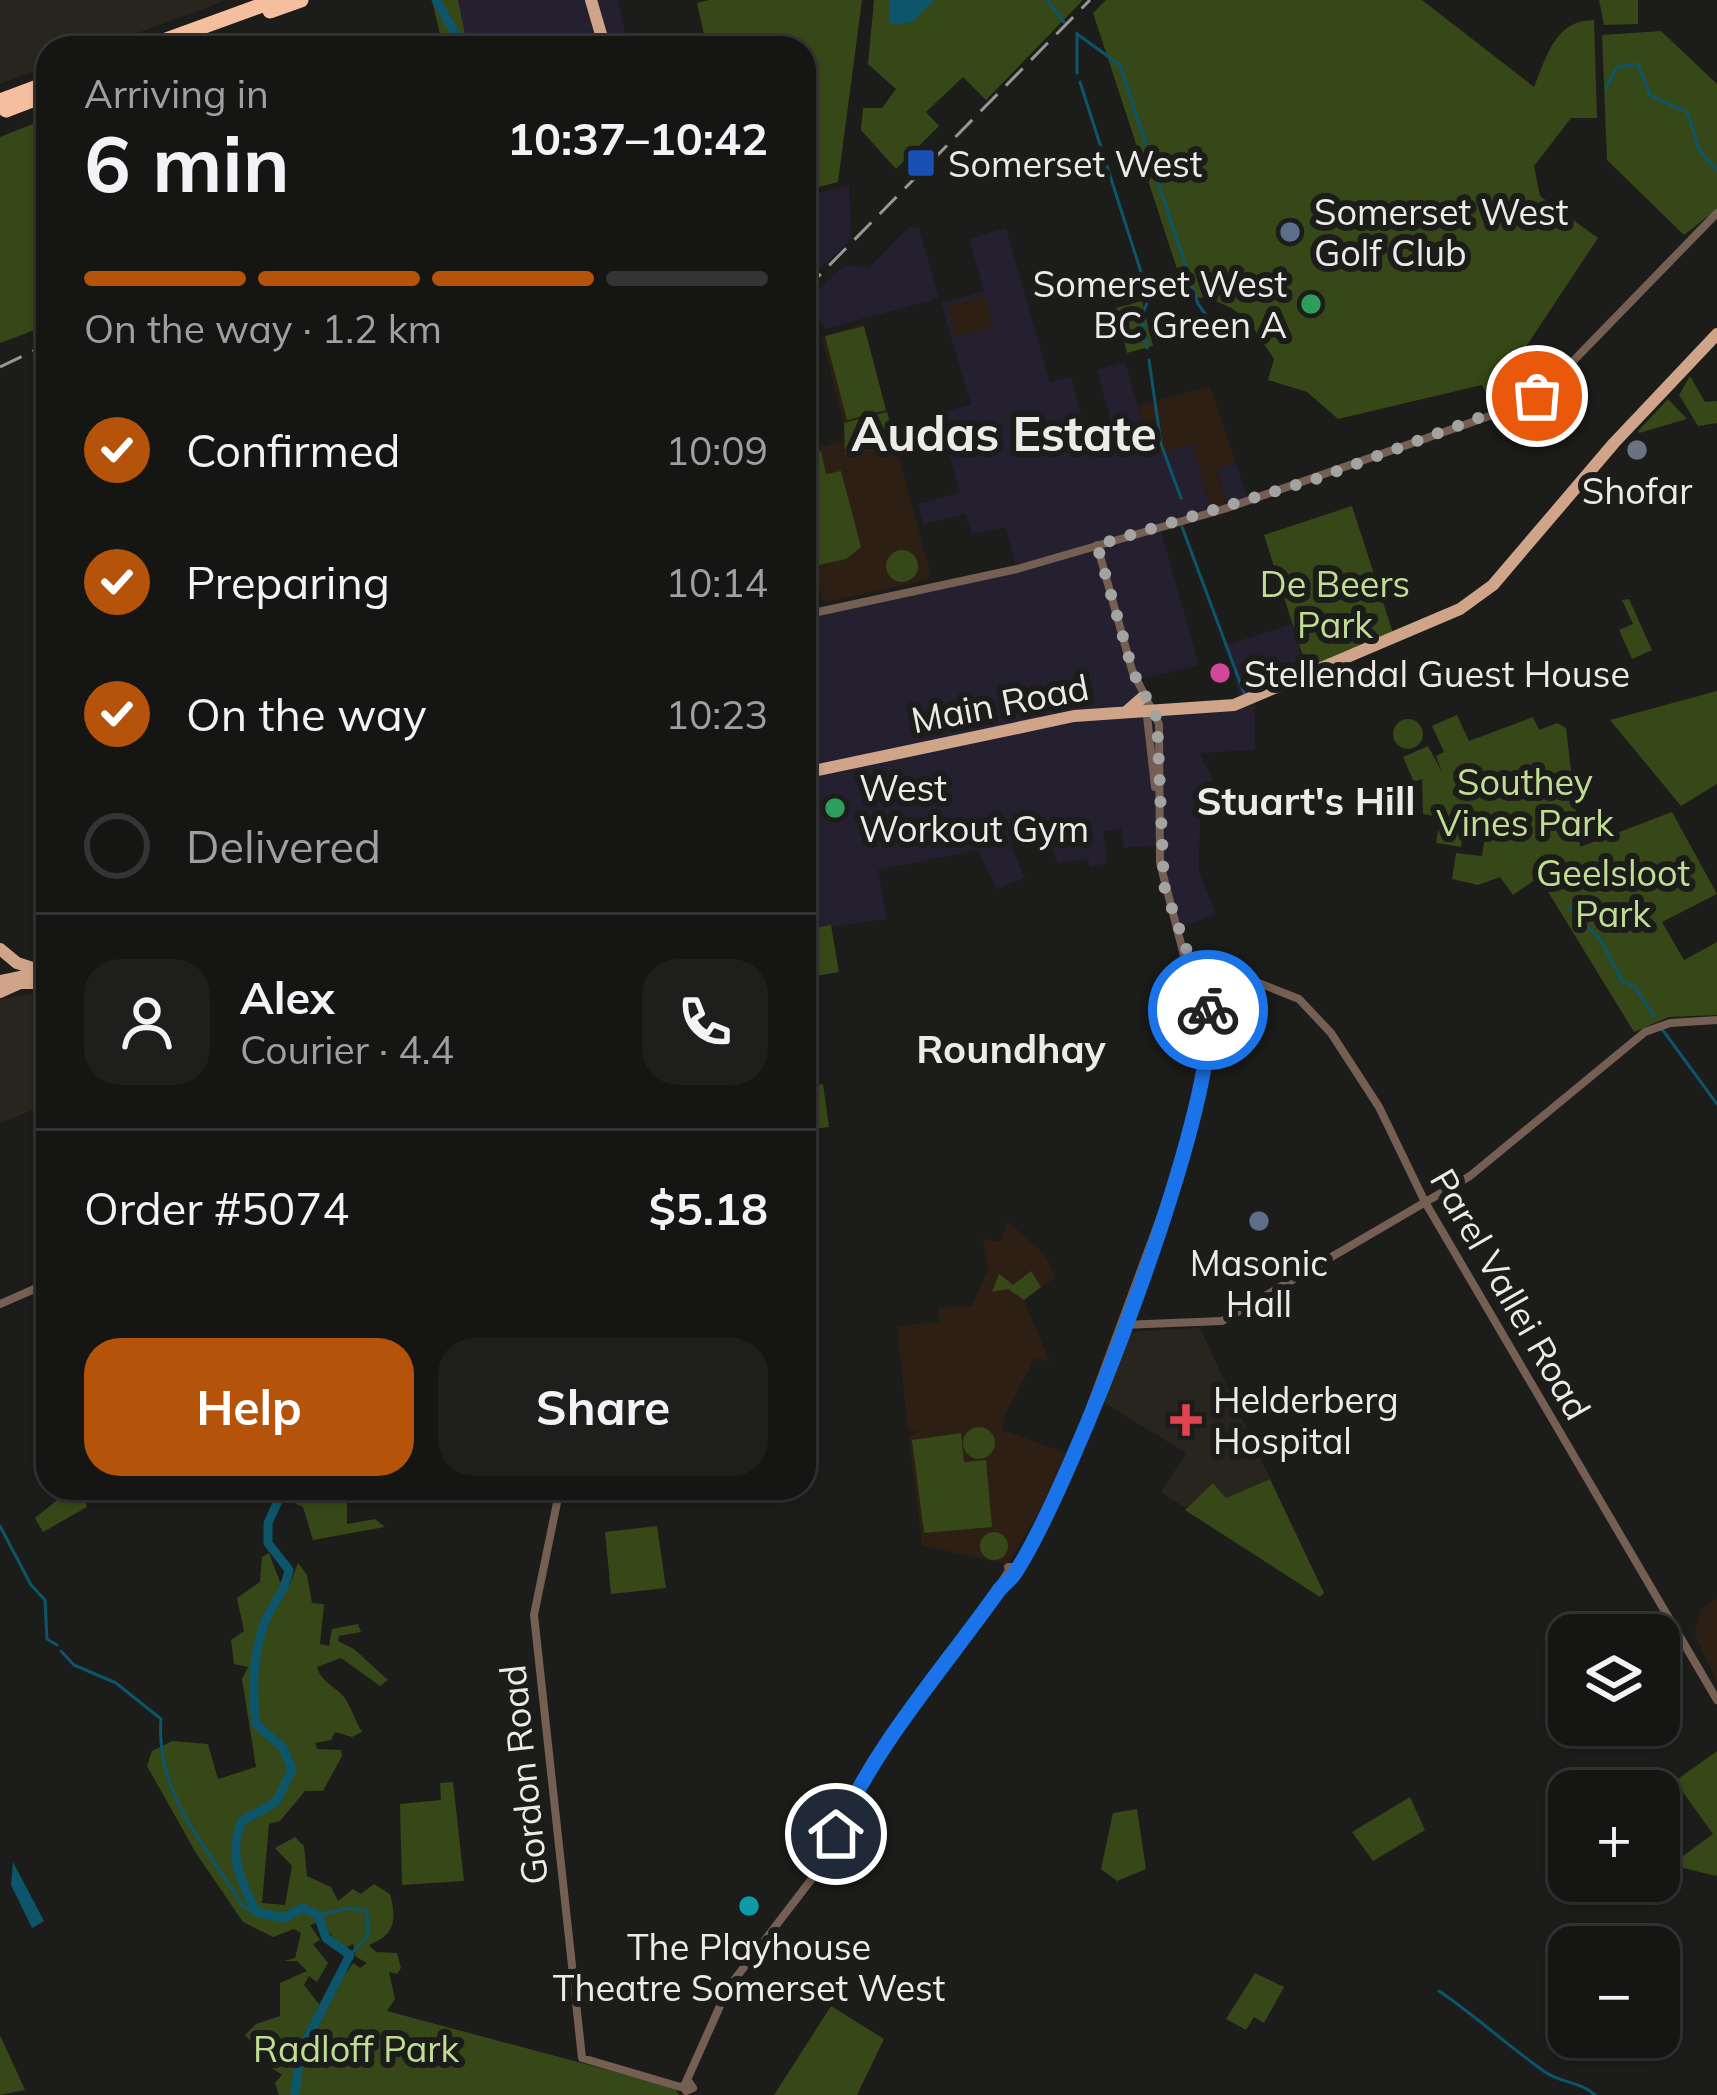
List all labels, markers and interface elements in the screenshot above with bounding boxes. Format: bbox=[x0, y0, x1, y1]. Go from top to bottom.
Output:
text: Arriving in bbox=[84, 69, 269, 118]
text: 10:37–10:42 bbox=[507, 110, 768, 166]
text: 6 min bbox=[84, 114, 290, 212]
place label: Somerset West bbox=[948, 141, 1202, 186]
marker: Somerset West bbox=[905, 147, 937, 179]
place label: Somerset West Golf Club bbox=[1314, 189, 1568, 275]
marker: Somerset West Golf Club bbox=[1277, 219, 1303, 245]
place label: Somerset West BC Green A bbox=[1033, 261, 1287, 347]
marker: Somerset West BC Green A bbox=[1298, 291, 1324, 317]
text: On the way · 1.2 km bbox=[84, 304, 442, 353]
pin bbox=[1486, 345, 1588, 447]
icon: bag bbox=[1504, 363, 1570, 429]
district label: Audas Estate bbox=[851, 403, 1157, 463]
icon: check bbox=[84, 417, 150, 483]
text: Confirmed bbox=[186, 422, 400, 478]
text: 10:09 bbox=[666, 426, 768, 475]
marker: Shofar bbox=[1624, 437, 1650, 463]
place label: Shofar bbox=[1582, 468, 1692, 513]
icon: check bbox=[84, 549, 150, 615]
text: Preparing bbox=[186, 554, 390, 610]
text: 10:14 bbox=[666, 558, 768, 607]
park label: De Beers Park bbox=[1260, 561, 1410, 647]
place label: Stellendal Guest House bbox=[1244, 651, 1630, 696]
marker: Stellendal Guest House bbox=[1207, 660, 1233, 686]
street label: Main Road bbox=[907, 664, 1093, 742]
icon: check bbox=[84, 681, 150, 747]
text: On the way bbox=[186, 686, 427, 742]
text: 10:23 bbox=[666, 690, 768, 739]
park label: Southey Vines Park bbox=[1436, 759, 1614, 845]
place label: West Workout Gym bbox=[859, 765, 1089, 851]
district label: Stuart's Hill bbox=[1197, 776, 1415, 825]
marker: West Workout Gym bbox=[822, 795, 848, 821]
text: Delivered bbox=[186, 818, 381, 874]
park label: Geelsloot Park bbox=[1536, 850, 1690, 936]
courier bbox=[1148, 950, 1268, 1070]
button: person bbox=[84, 959, 210, 1085]
button: phone bbox=[642, 959, 768, 1085]
text: Alex bbox=[240, 969, 335, 1025]
icon: bike bbox=[1175, 977, 1241, 1043]
district label: Roundhay bbox=[916, 1024, 1107, 1073]
text: Courier · 4.4 bbox=[240, 1025, 454, 1074]
street label: Parel Vallei Road bbox=[1421, 1161, 1601, 1427]
text: Order #5074 bbox=[84, 1180, 349, 1236]
text: $5.18 bbox=[649, 1180, 768, 1236]
marker: Masonic Hall bbox=[1246, 1208, 1272, 1234]
place label: Masonic Hall bbox=[1190, 1240, 1328, 1326]
button: Help bbox=[84, 1338, 414, 1476]
button: Share bbox=[438, 1338, 768, 1476]
place label: Helderberg Hospital bbox=[1213, 1377, 1399, 1463]
marker: Helderberg Hospital bbox=[1170, 1404, 1202, 1436]
map controls bbox=[1548, 1614, 1680, 2058]
button: layers bbox=[1548, 1614, 1680, 1746]
street label: Gordon Road bbox=[489, 1663, 557, 1887]
button: + bbox=[1548, 1770, 1680, 1902]
pin bbox=[785, 1783, 887, 1885]
icon: home bbox=[803, 1801, 869, 1867]
marker: The Playhouse Theatre Somerset West bbox=[736, 1893, 762, 1919]
place label: The Playhouse Theatre Somerset West bbox=[553, 1924, 945, 2010]
button: − bbox=[1548, 1926, 1680, 2058]
park label: Radloff Park bbox=[253, 2026, 459, 2071]

